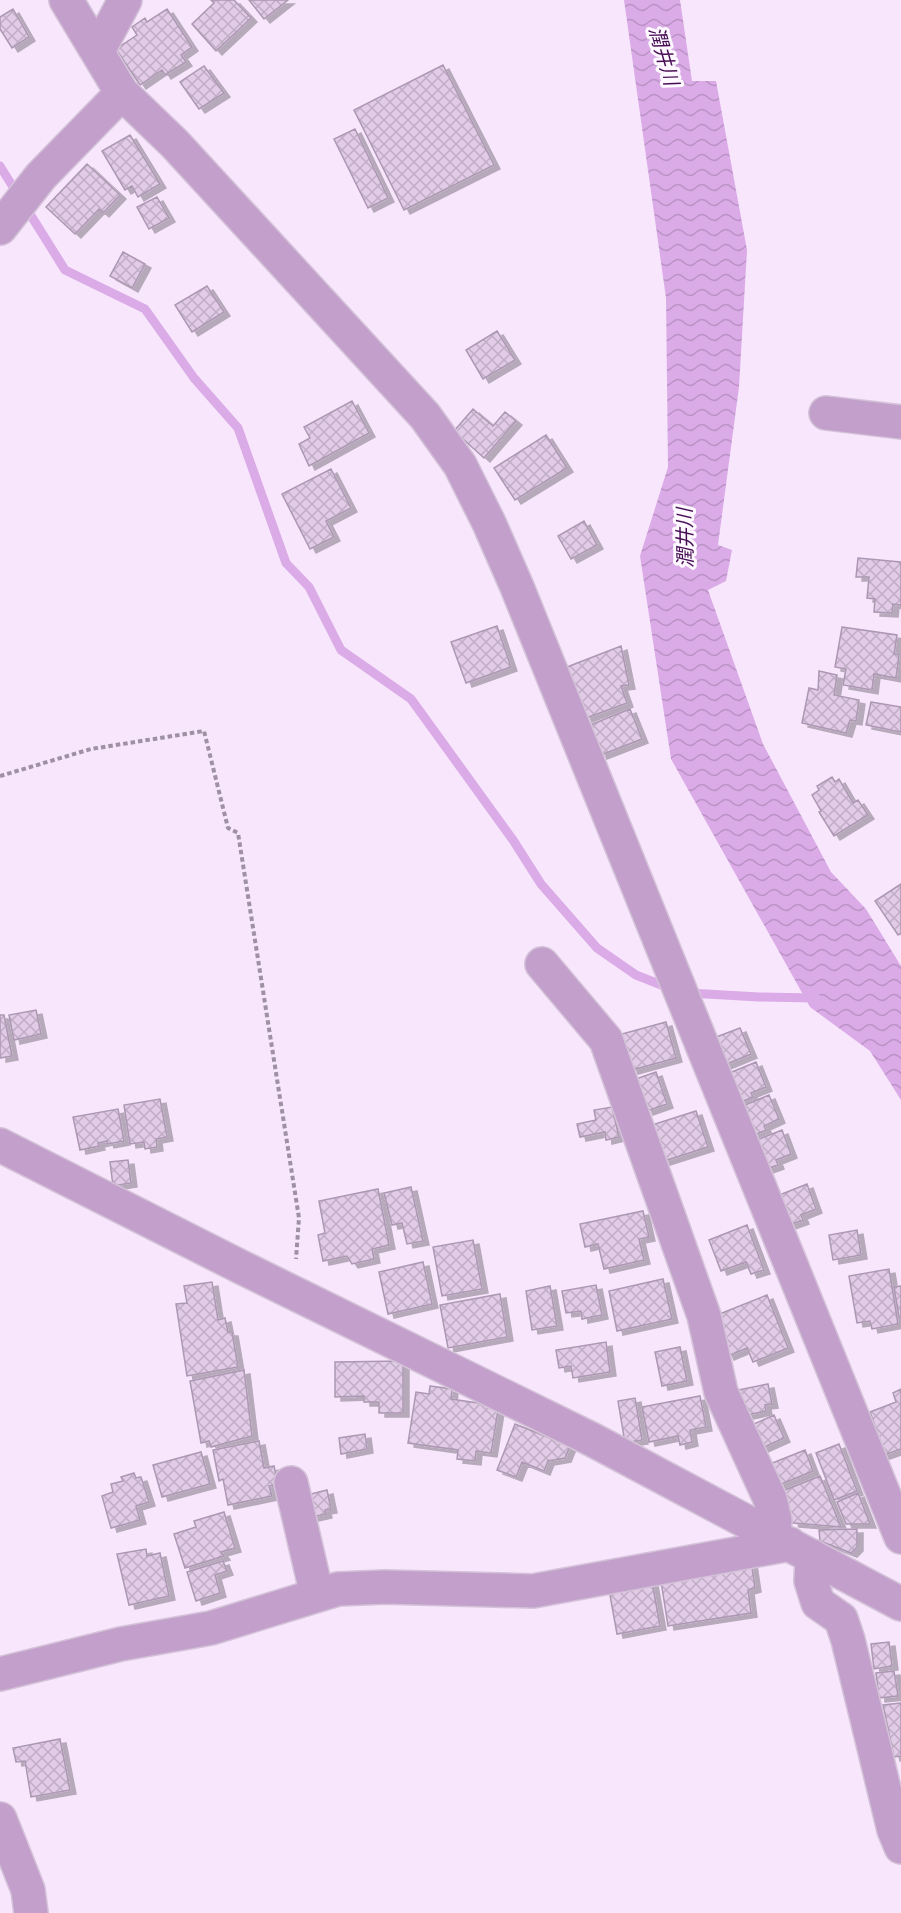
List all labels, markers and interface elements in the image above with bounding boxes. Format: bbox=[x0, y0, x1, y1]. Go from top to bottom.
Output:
water label: 潤井川 bbox=[643, 24, 685, 90]
water label: 潤井川 bbox=[671, 506, 699, 568]

